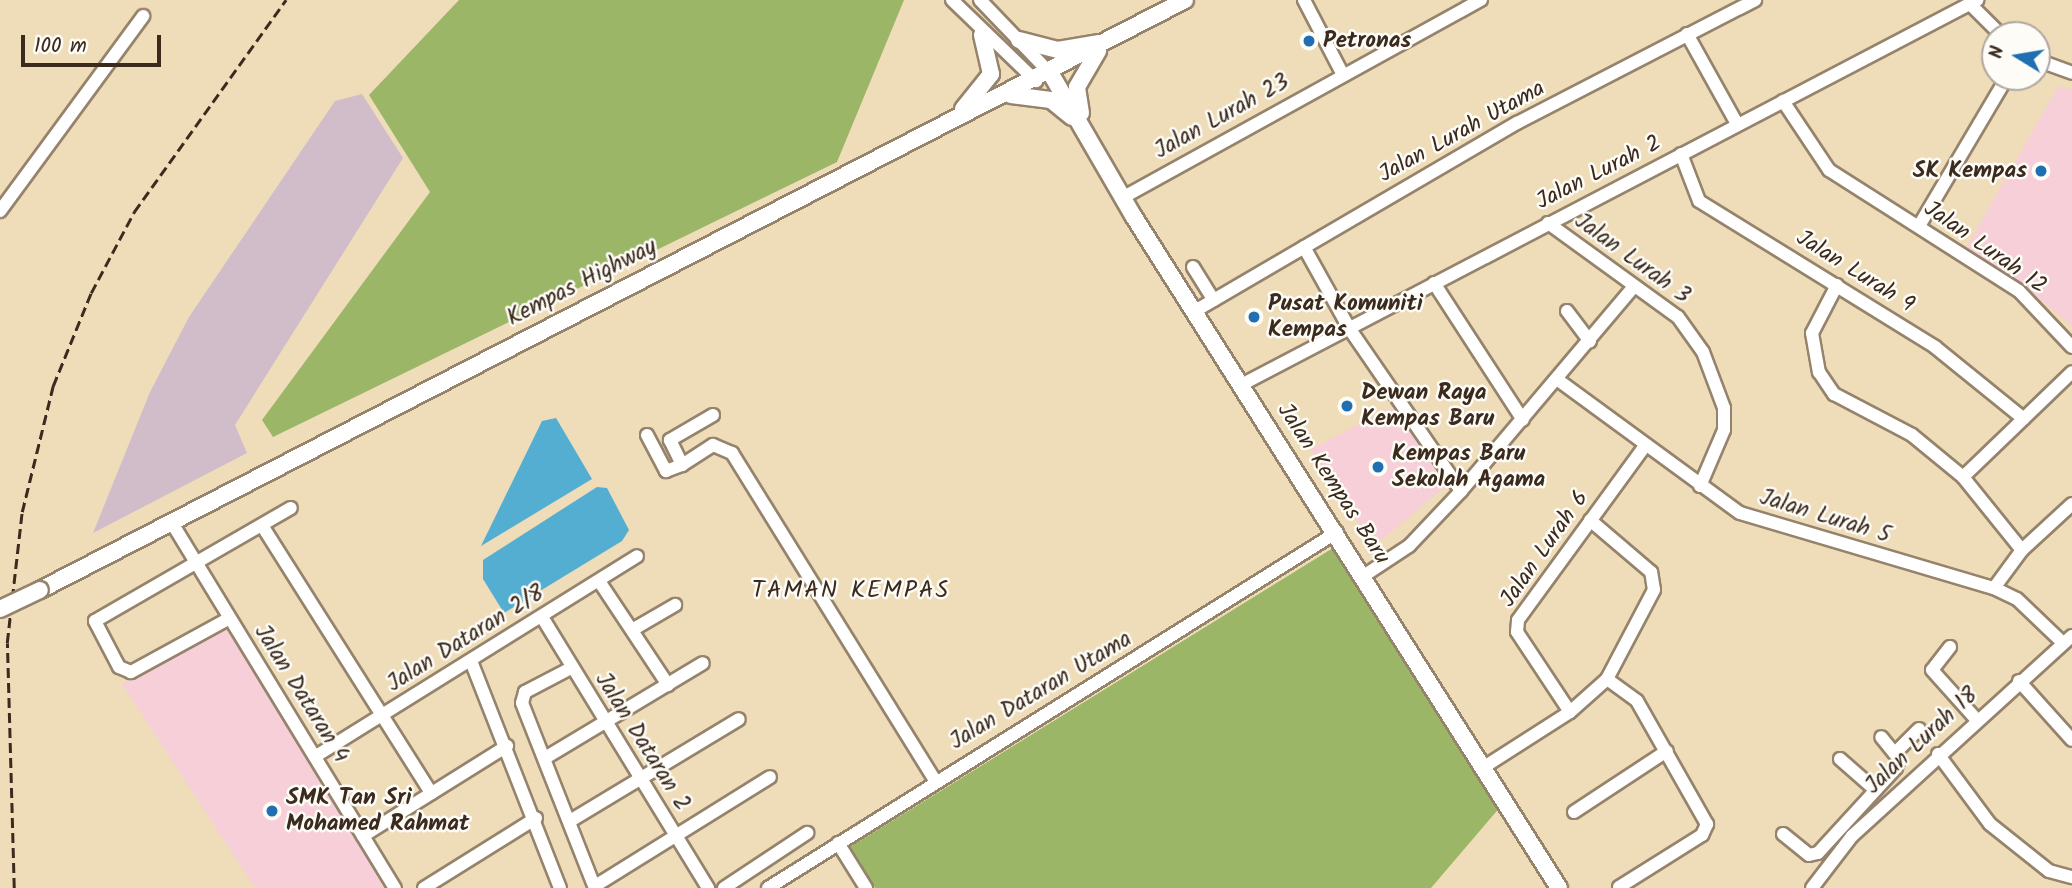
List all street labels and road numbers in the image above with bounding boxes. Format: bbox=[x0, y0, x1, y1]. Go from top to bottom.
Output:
street label: Jalan Lurah 23 bbox=[1150, 69, 1294, 165]
street label: Jalan Lurah Utama bbox=[1374, 75, 1550, 189]
street label: Jalan Lurah 2 bbox=[1532, 130, 1666, 216]
street label: Jalan Lurah 12 bbox=[1918, 196, 2052, 300]
street label: Jalan Lurah 3 bbox=[1569, 208, 1695, 310]
street label: Jalan Lurah 9 bbox=[1791, 225, 1919, 319]
street label: Kempas Highway bbox=[503, 233, 661, 333]
street label: Jalan Kempas Baru bbox=[1271, 398, 1395, 570]
street label: Jalan Lurah 5 bbox=[1756, 484, 1894, 550]
street label: Jalan Lurah 6 bbox=[1495, 485, 1595, 613]
street label: Jalan Dataran 2/8 bbox=[382, 580, 550, 698]
street label: Jalan Dataran 4 bbox=[248, 620, 354, 768]
street label: Jalan Dataran Utama bbox=[945, 626, 1137, 756]
street label: Jalan Dataran 2 bbox=[588, 668, 696, 816]
street label: Jalan Lurah 18 bbox=[1860, 682, 1984, 800]

